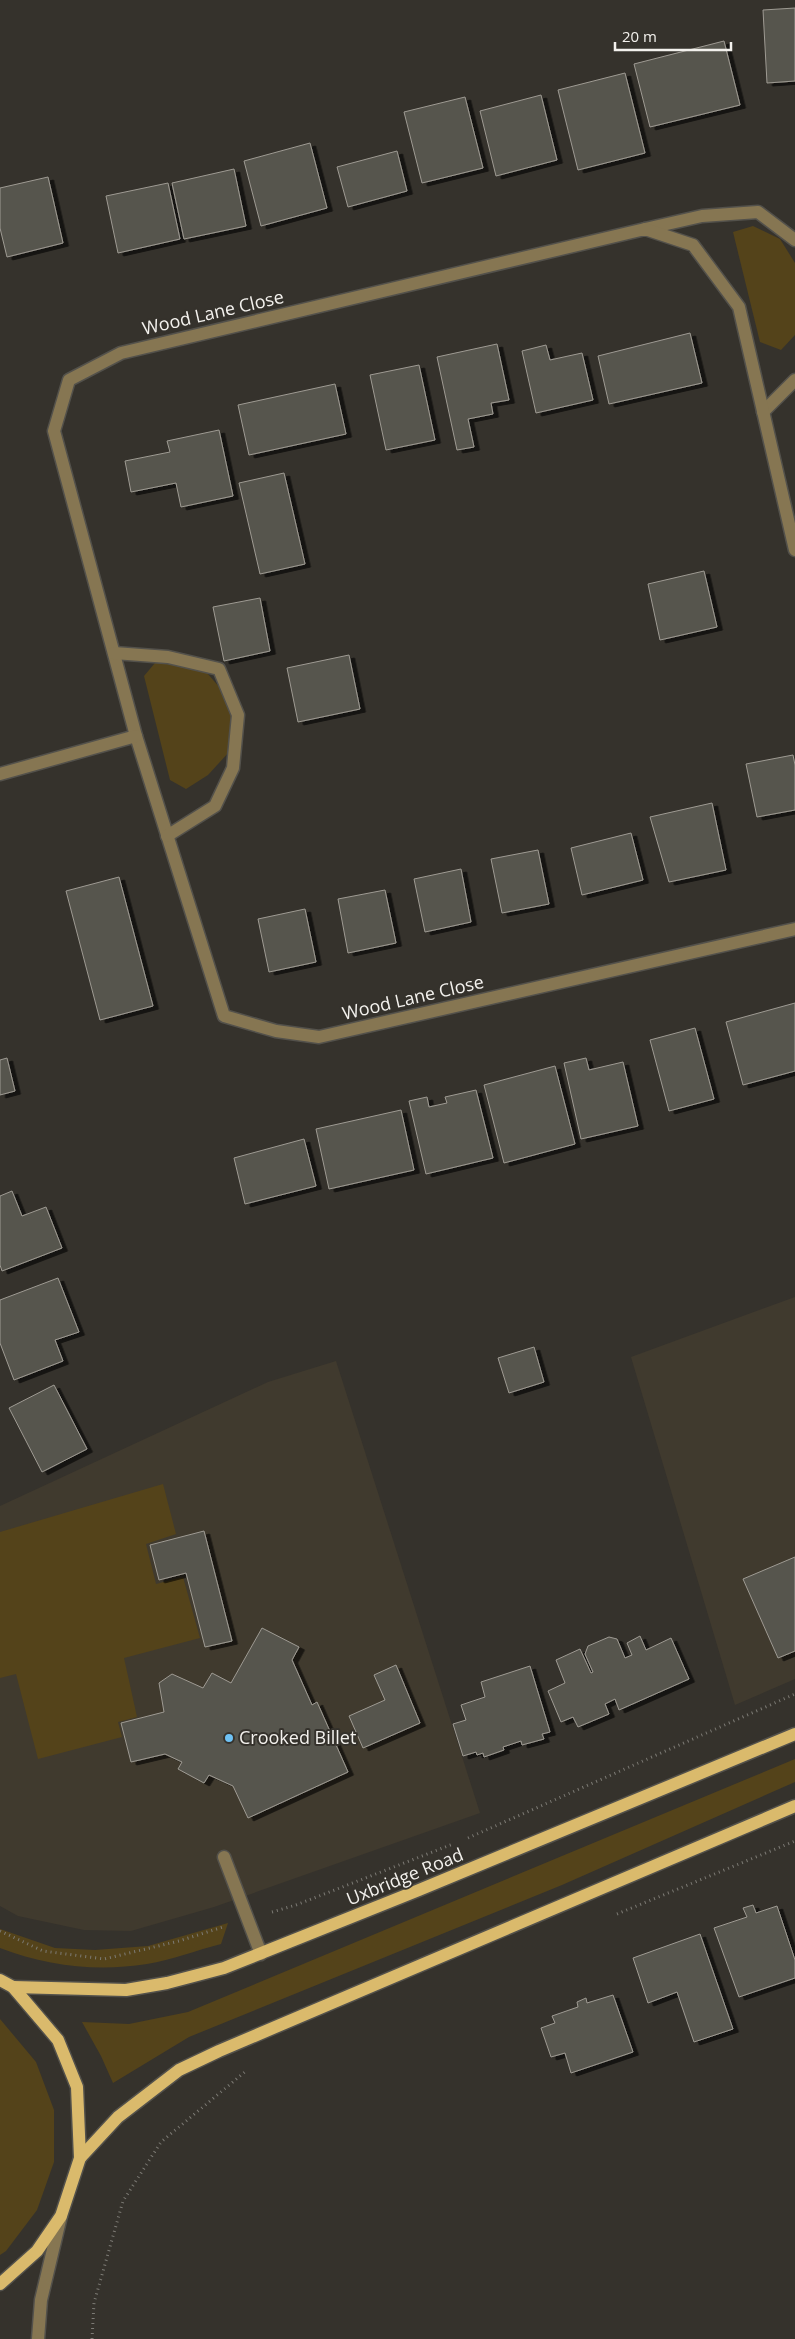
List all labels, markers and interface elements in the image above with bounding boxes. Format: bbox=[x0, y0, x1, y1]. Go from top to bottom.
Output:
scale bar bbox=[615, 20, 731, 52]
text: 20 m bbox=[622, 26, 657, 46]
street label: Wood Lane Close bbox=[140, 284, 286, 340]
street label: Wood Lane Close bbox=[340, 969, 486, 1025]
place label: Crooked Billet bbox=[239, 1725, 356, 1749]
marker: Crooked Billet bbox=[223, 1732, 235, 1744]
street label: Uxbridge Road bbox=[343, 1842, 467, 1910]

